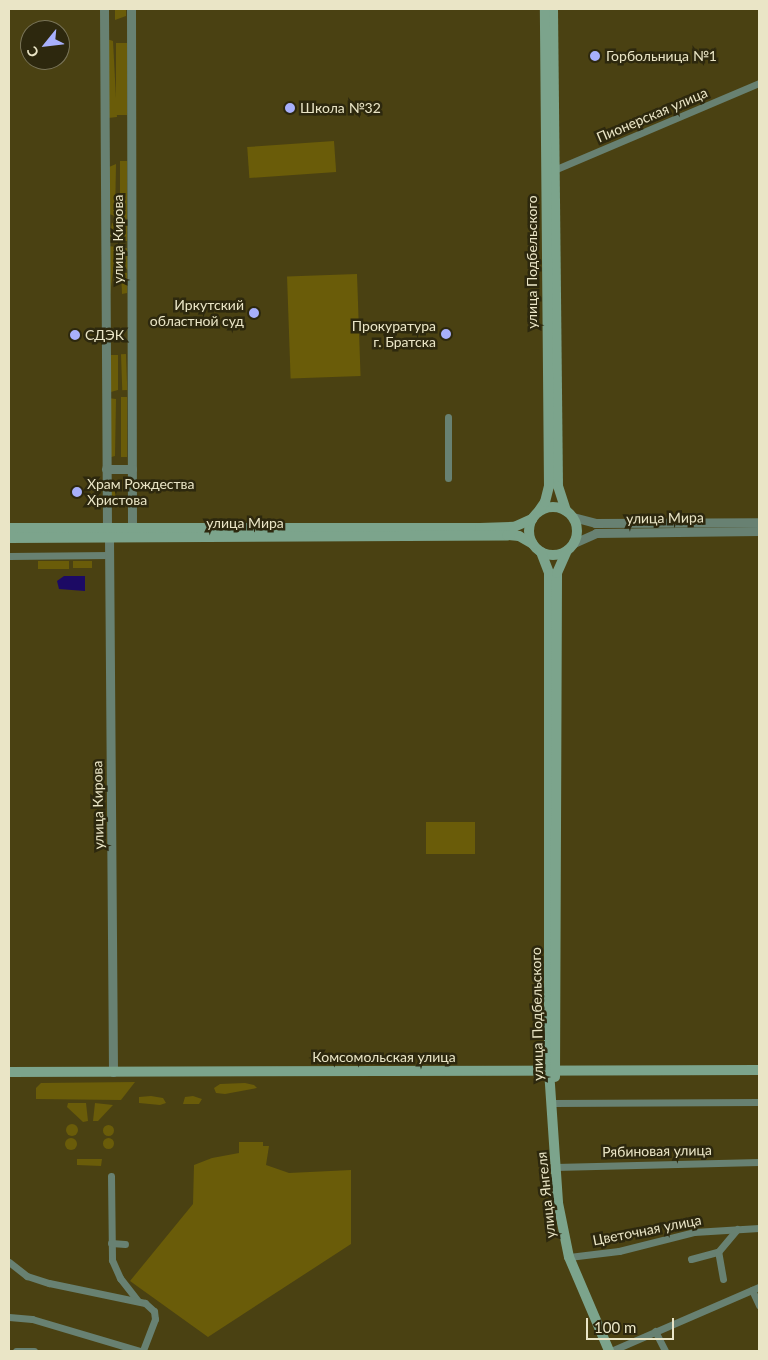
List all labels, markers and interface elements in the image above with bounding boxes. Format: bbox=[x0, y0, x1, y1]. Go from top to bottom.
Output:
north arrow bbox=[20, 20, 70, 70]
text: С bbox=[23, 44, 42, 60]
place label: Горбольница №1 bbox=[606, 48, 717, 64]
marker: Горбольница №1 bbox=[588, 49, 602, 63]
street label: Пионерская улица bbox=[594, 84, 710, 146]
place label: Школа №32 bbox=[300, 100, 381, 116]
marker: Школа №32 bbox=[284, 102, 296, 114]
street label: улица Кирова bbox=[110, 195, 126, 283]
street label: улица Подбельского bbox=[524, 195, 540, 329]
place label: Иркутский областной суд bbox=[150, 297, 244, 330]
marker: Иркутский областной суд bbox=[248, 307, 260, 319]
place label: Прокуратура г. Братска bbox=[352, 318, 436, 351]
place label: СДЭК bbox=[85, 327, 124, 343]
marker: Прокуратура г. Братска bbox=[440, 328, 452, 340]
marker: СДЭК bbox=[69, 329, 81, 341]
place label: Храм Рождества Христова bbox=[87, 476, 195, 508]
marker: Храм Рождества Христова bbox=[71, 486, 83, 498]
street label: улица Мира bbox=[626, 509, 704, 527]
street label: улица Мира bbox=[206, 515, 284, 531]
street label: улица Кирова bbox=[89, 760, 107, 850]
street label: улица Подбельского bbox=[527, 947, 547, 1081]
street label: Комсомольская улица bbox=[312, 1049, 456, 1065]
street label: Рябиновая улица bbox=[602, 1142, 712, 1160]
street label: улица Янгеля bbox=[533, 1151, 559, 1239]
street label: Цветочная улица bbox=[591, 1211, 703, 1249]
scale bar bbox=[588, 1308, 676, 1340]
text: 100 m bbox=[594, 1318, 636, 1336]

